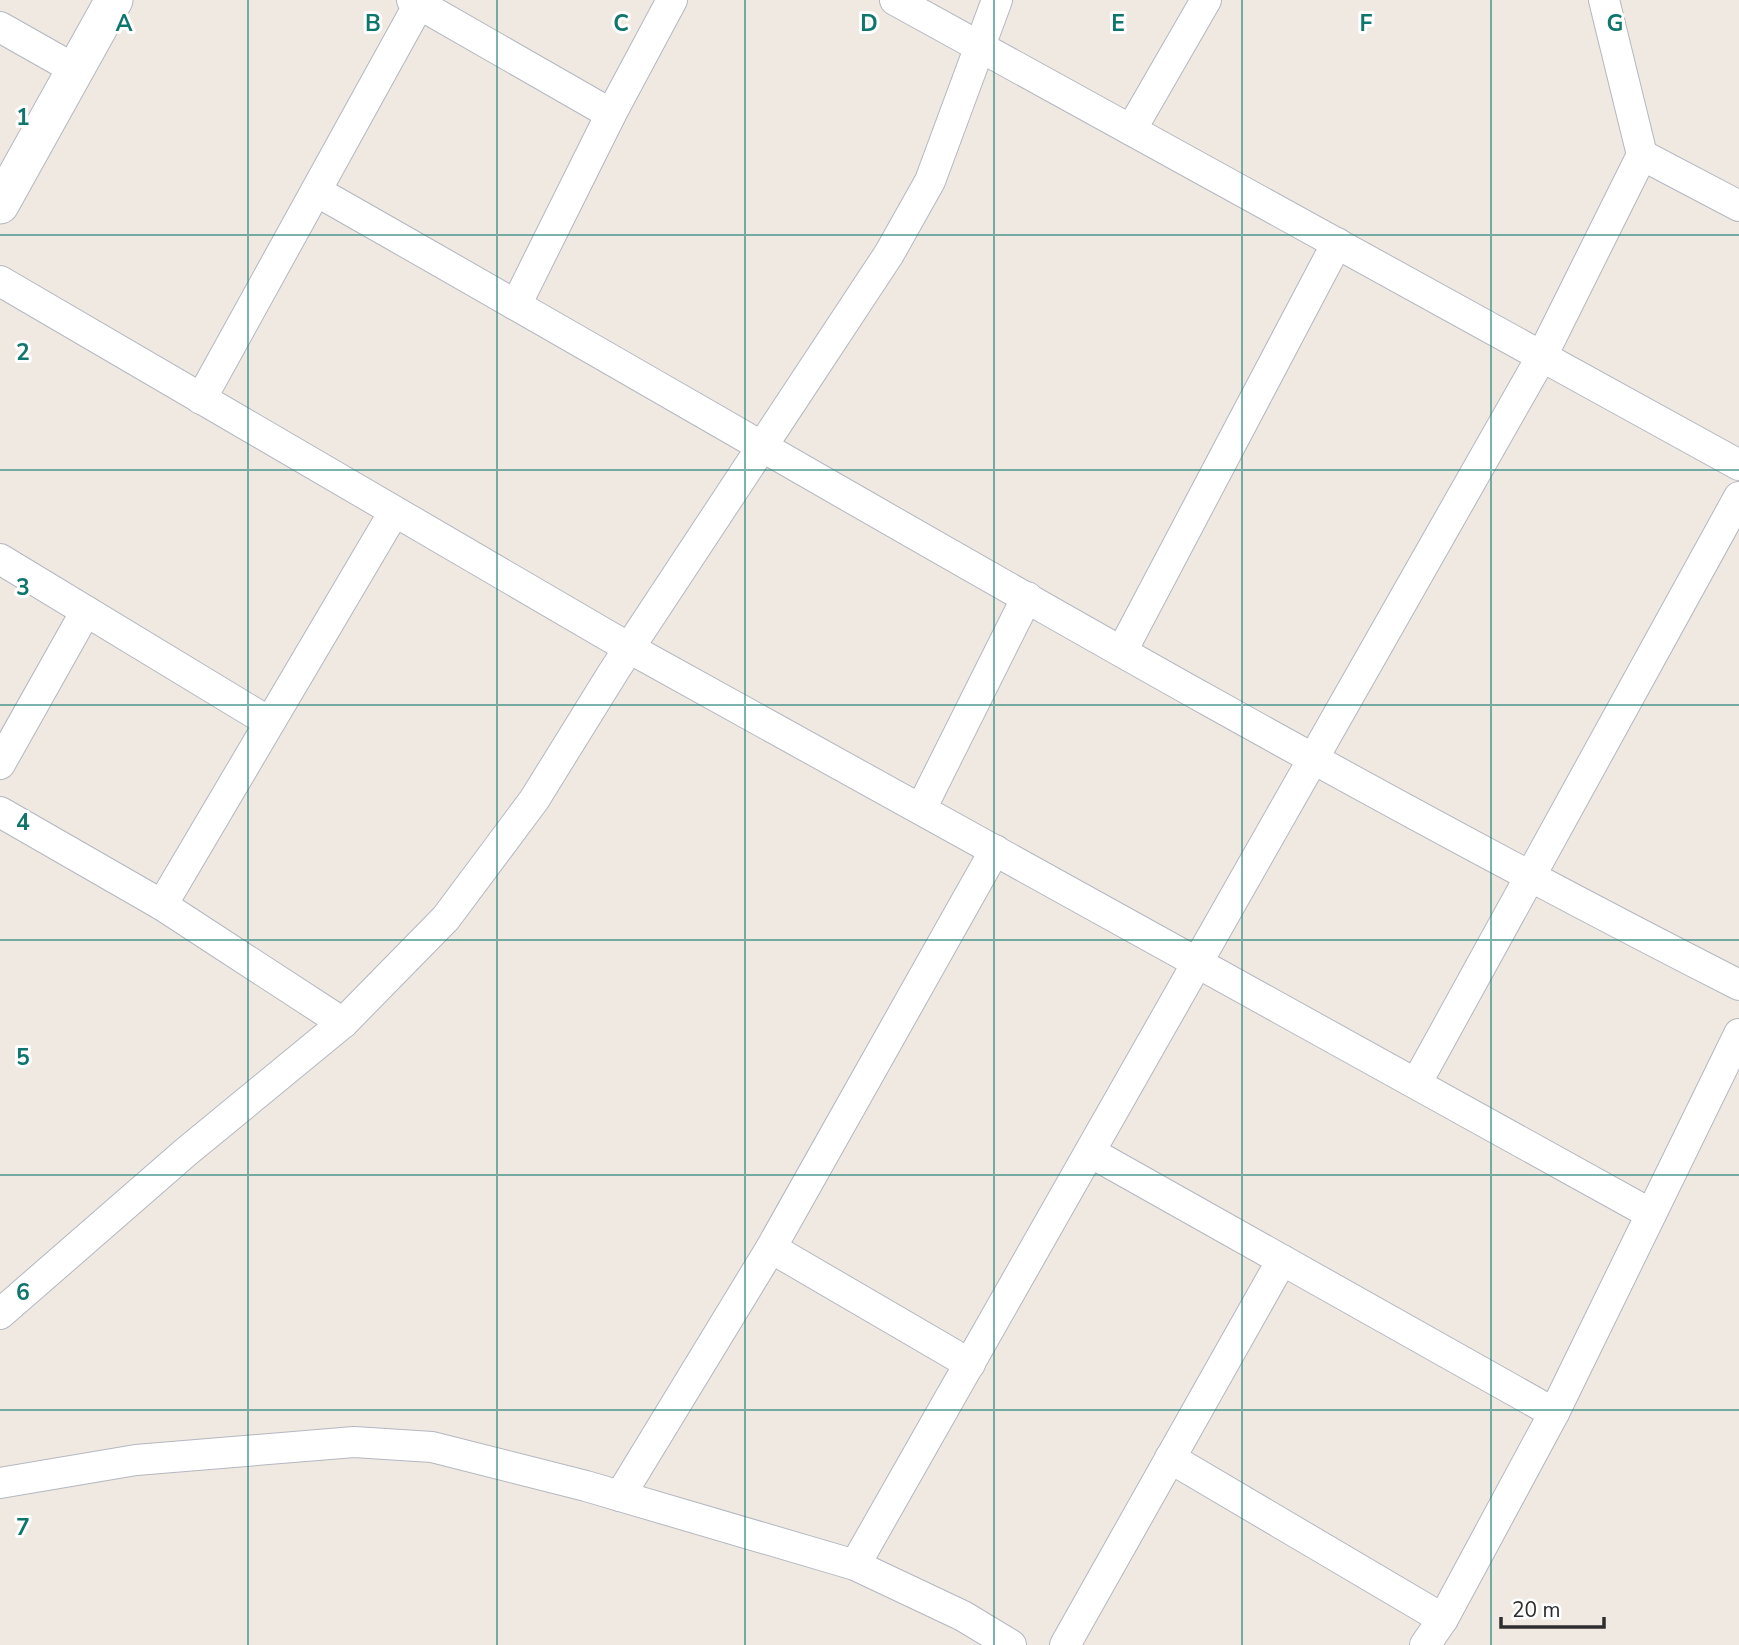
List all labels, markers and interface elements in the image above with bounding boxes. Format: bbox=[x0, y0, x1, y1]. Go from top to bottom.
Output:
text: A bbox=[115, 8, 133, 39]
text: B bbox=[365, 8, 381, 39]
text: C bbox=[613, 8, 629, 39]
text: D bbox=[860, 8, 878, 39]
text: E bbox=[1111, 8, 1125, 39]
text: F bbox=[1360, 8, 1373, 39]
text: G bbox=[1607, 8, 1623, 39]
text: 1 bbox=[16, 102, 30, 133]
text: 2 bbox=[16, 337, 30, 368]
text: 3 bbox=[16, 572, 30, 603]
text: 4 bbox=[16, 807, 30, 838]
text: 5 bbox=[16, 1042, 30, 1073]
text: 6 bbox=[16, 1277, 30, 1308]
text: 7 bbox=[16, 1512, 30, 1543]
scale bar bbox=[1501, 1586, 1604, 1630]
text: 20 m bbox=[1512, 1596, 1561, 1624]

